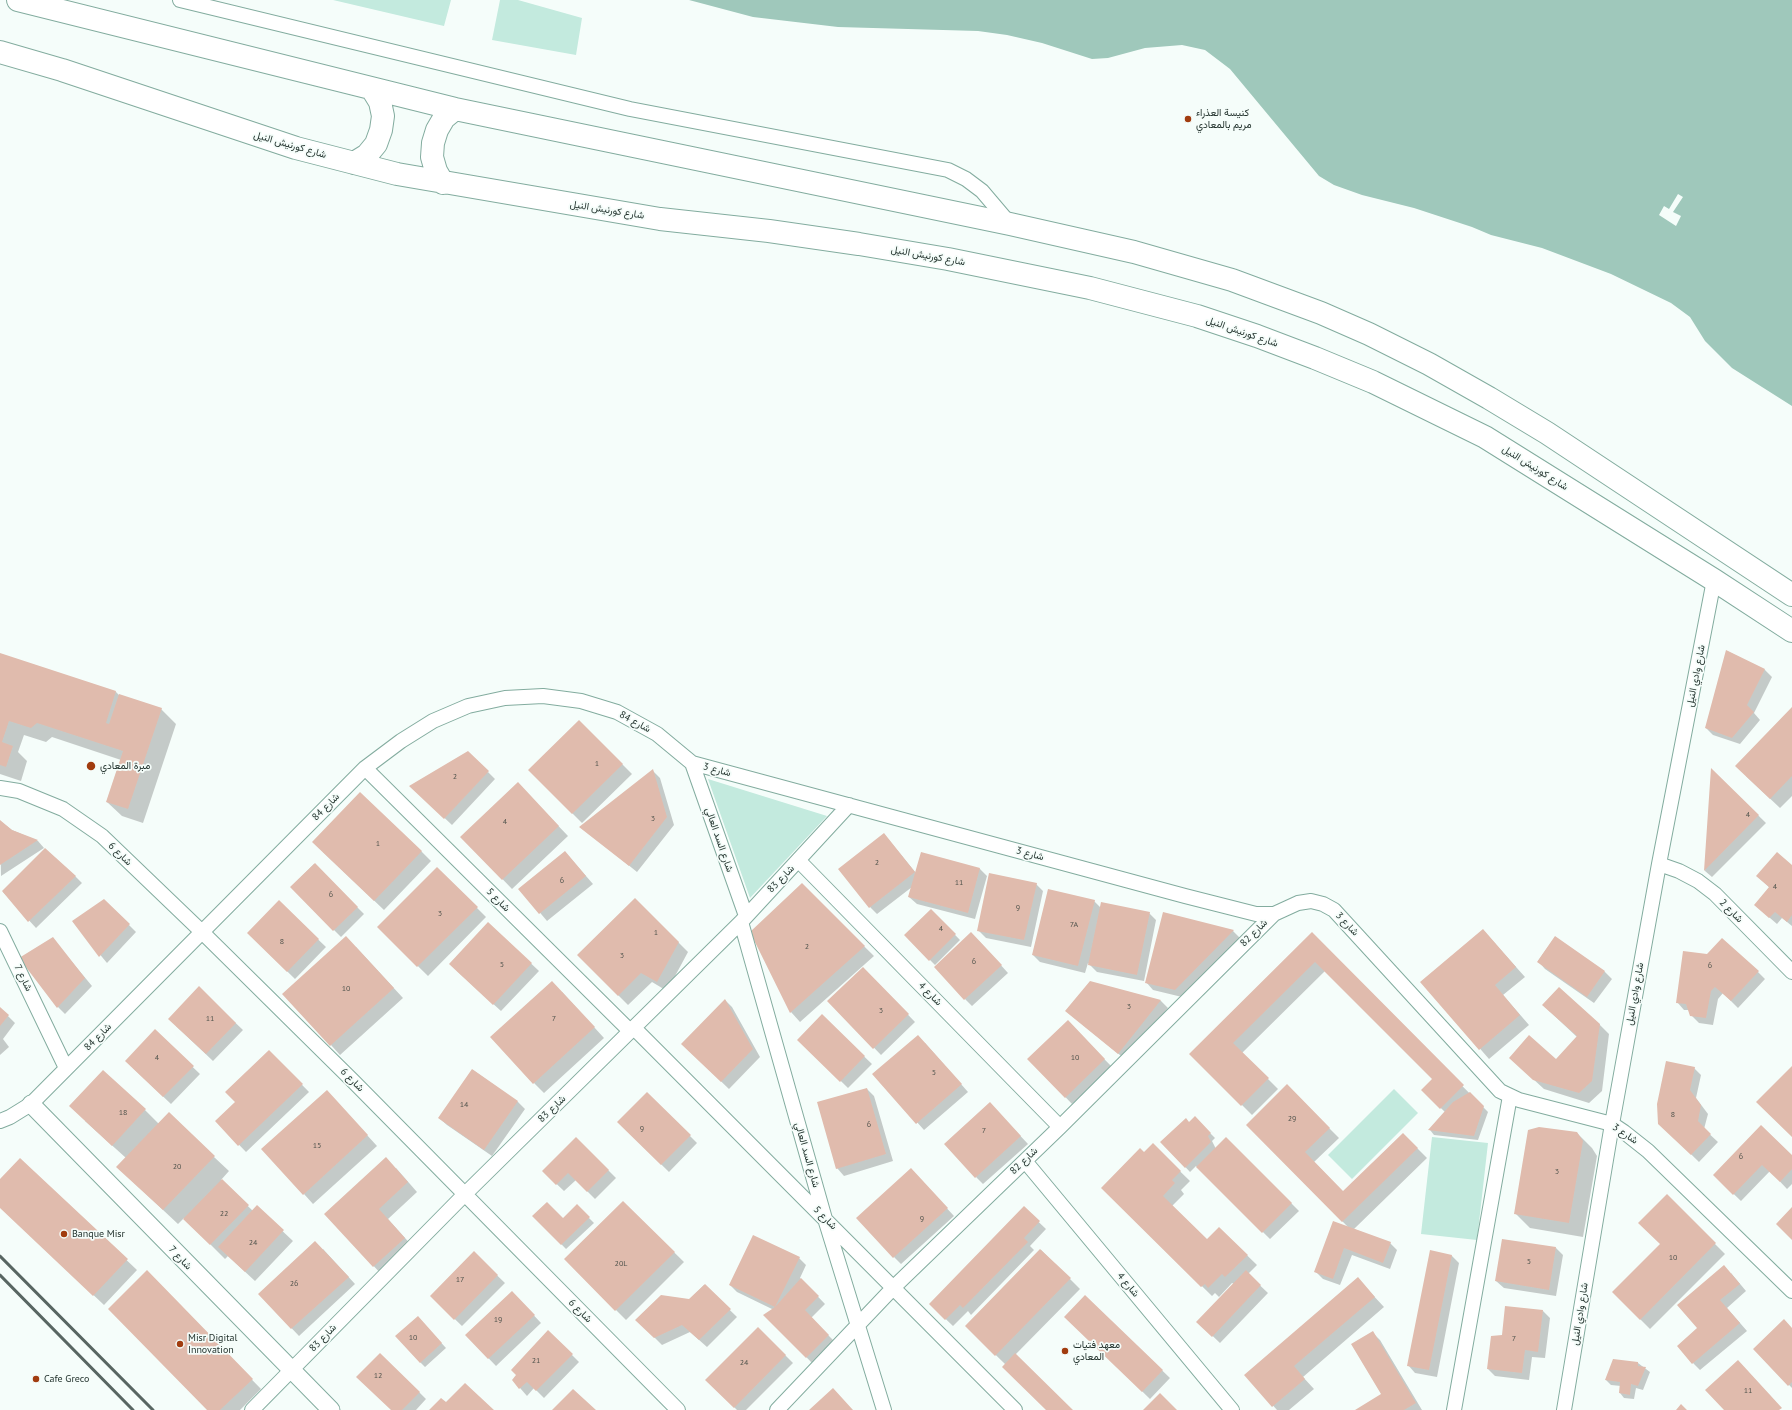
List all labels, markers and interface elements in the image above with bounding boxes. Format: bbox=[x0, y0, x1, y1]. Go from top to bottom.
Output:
place label: كنيسة العذراء مريم بالمعادي bbox=[1196, 107, 1252, 130]
marker: كنيسة العذراء مريم بالمعادي bbox=[1183, 114, 1193, 124]
street label: شارع كورنيش النيل bbox=[252, 129, 328, 161]
street label: شارع كورنيش النيل bbox=[569, 198, 645, 222]
street label: شارع كورنيش النيل bbox=[890, 244, 966, 268]
street label: شارع كورنيش النيل bbox=[1205, 314, 1279, 350]
street label: شارع كورنيش النيل bbox=[1500, 443, 1570, 493]
street label: شارع وادي النيل bbox=[1684, 644, 1708, 708]
street label: شارع 84 bbox=[617, 709, 653, 735]
house number: 1 bbox=[595, 759, 599, 769]
marker: مبرة المعادي bbox=[85, 760, 97, 772]
place label: مبرة المعادي bbox=[100, 760, 150, 772]
street label: شارع 3 bbox=[702, 761, 732, 779]
house number: 2 bbox=[453, 772, 457, 782]
street label: شارع 84 bbox=[310, 791, 342, 823]
street label: شارع السد العالي bbox=[702, 806, 736, 874]
house number: 4 bbox=[1746, 810, 1750, 820]
house number: 3 bbox=[651, 814, 655, 824]
house number: 4 bbox=[503, 817, 507, 827]
house number: 1 bbox=[376, 839, 380, 849]
street label: شارع 6 bbox=[106, 840, 134, 868]
street label: شارع 3 bbox=[1015, 845, 1045, 863]
house number: 2 bbox=[875, 858, 879, 868]
street label: شارع 83 bbox=[765, 863, 797, 895]
house number: 6 bbox=[560, 876, 564, 886]
house number: 11 bbox=[955, 878, 963, 888]
house number: 4 bbox=[1773, 882, 1777, 892]
street label: شارع 5 bbox=[484, 886, 512, 914]
house number: 6 bbox=[329, 890, 333, 900]
street label: شارع 2 bbox=[1717, 897, 1745, 925]
house number: 9 bbox=[1016, 903, 1020, 913]
house number: 3 bbox=[438, 909, 442, 919]
street label: شارع 3 bbox=[1333, 910, 1361, 938]
street label: شارع 82 bbox=[1238, 917, 1270, 949]
house number: 7A bbox=[1070, 920, 1078, 930]
house number: 4 bbox=[939, 924, 943, 934]
house number: 1 bbox=[654, 928, 658, 938]
house number: 8 bbox=[280, 937, 284, 947]
house number: 2 bbox=[805, 942, 809, 952]
house number: 3 bbox=[620, 951, 624, 961]
house number: 6 bbox=[972, 957, 976, 967]
house number: 5 bbox=[500, 960, 504, 970]
house number: 6 bbox=[1708, 961, 1712, 971]
street label: شارع وادي النيل bbox=[1624, 962, 1646, 1026]
street label: شارع 7 bbox=[11, 963, 35, 993]
street label: شارع 4 bbox=[916, 980, 944, 1008]
house number: 10 bbox=[342, 984, 350, 994]
house number: 3 bbox=[1127, 1002, 1131, 1012]
house number: 3 bbox=[879, 1006, 883, 1016]
house number: 11 bbox=[206, 1014, 214, 1024]
house number: 7 bbox=[552, 1014, 556, 1024]
street label: شارع 84 bbox=[82, 1021, 114, 1053]
house number: 4 bbox=[155, 1053, 159, 1063]
house number: 10 bbox=[1071, 1053, 1079, 1063]
street label: شارع 6 bbox=[338, 1066, 366, 1094]
house number: 5 bbox=[932, 1068, 936, 1078]
street label: شارع 83 bbox=[536, 1093, 568, 1125]
house number: 14 bbox=[460, 1100, 468, 1110]
house number: 18 bbox=[119, 1108, 127, 1118]
house number: 8 bbox=[1671, 1110, 1675, 1120]
house number: 29 bbox=[1288, 1114, 1296, 1124]
house number: 6 bbox=[867, 1120, 871, 1130]
street label: شارع السد العالي bbox=[792, 1121, 822, 1189]
street label: شارع 3 bbox=[1610, 1121, 1640, 1147]
house number: 9 bbox=[640, 1124, 644, 1134]
house number: 7 bbox=[982, 1126, 986, 1136]
house number: 15 bbox=[313, 1141, 321, 1151]
street label: شارع 82 bbox=[1008, 1145, 1040, 1177]
house number: 6 bbox=[1739, 1152, 1743, 1162]
house number: 20 bbox=[173, 1162, 181, 1172]
house number: 3 bbox=[1555, 1167, 1559, 1177]
street label: شارع 5 bbox=[811, 1204, 839, 1232]
house number: 22 bbox=[220, 1209, 228, 1219]
house number: 9 bbox=[920, 1214, 924, 1224]
place label: Banque Misr bbox=[72, 1228, 125, 1240]
marker: Banque Misr bbox=[59, 1229, 69, 1239]
house number: 24 bbox=[249, 1238, 257, 1248]
street label: شارع 7 bbox=[166, 1244, 194, 1272]
house number: 10 bbox=[1669, 1253, 1677, 1263]
house number: 5 bbox=[1527, 1257, 1531, 1267]
house number: 20L bbox=[615, 1259, 627, 1269]
street label: شارع 4 bbox=[1114, 1270, 1142, 1300]
house number: 17 bbox=[456, 1275, 464, 1285]
house number: 26 bbox=[290, 1279, 298, 1289]
street label: شارع وادي النيل bbox=[1569, 1282, 1591, 1346]
street label: شارع 6 bbox=[566, 1297, 594, 1325]
house number: 19 bbox=[494, 1315, 502, 1325]
street label: شارع 83 bbox=[307, 1322, 339, 1354]
place label: Misr Digital Innovation bbox=[188, 1332, 237, 1356]
house number: 10 bbox=[409, 1333, 417, 1343]
house number: 7 bbox=[1512, 1334, 1516, 1344]
marker: Misr Digital Innovation bbox=[175, 1339, 185, 1349]
place label: معهد فتيات المعادي bbox=[1073, 1339, 1120, 1362]
marker: معهد فتيات المعادي bbox=[1060, 1346, 1070, 1356]
house number: 21 bbox=[532, 1356, 540, 1366]
house number: 24 bbox=[740, 1358, 748, 1368]
house number: 12 bbox=[374, 1371, 382, 1381]
place label: Cafe Greco bbox=[44, 1373, 89, 1385]
marker: Cafe Greco bbox=[31, 1374, 41, 1384]
house number: 11 bbox=[1744, 1386, 1752, 1396]

